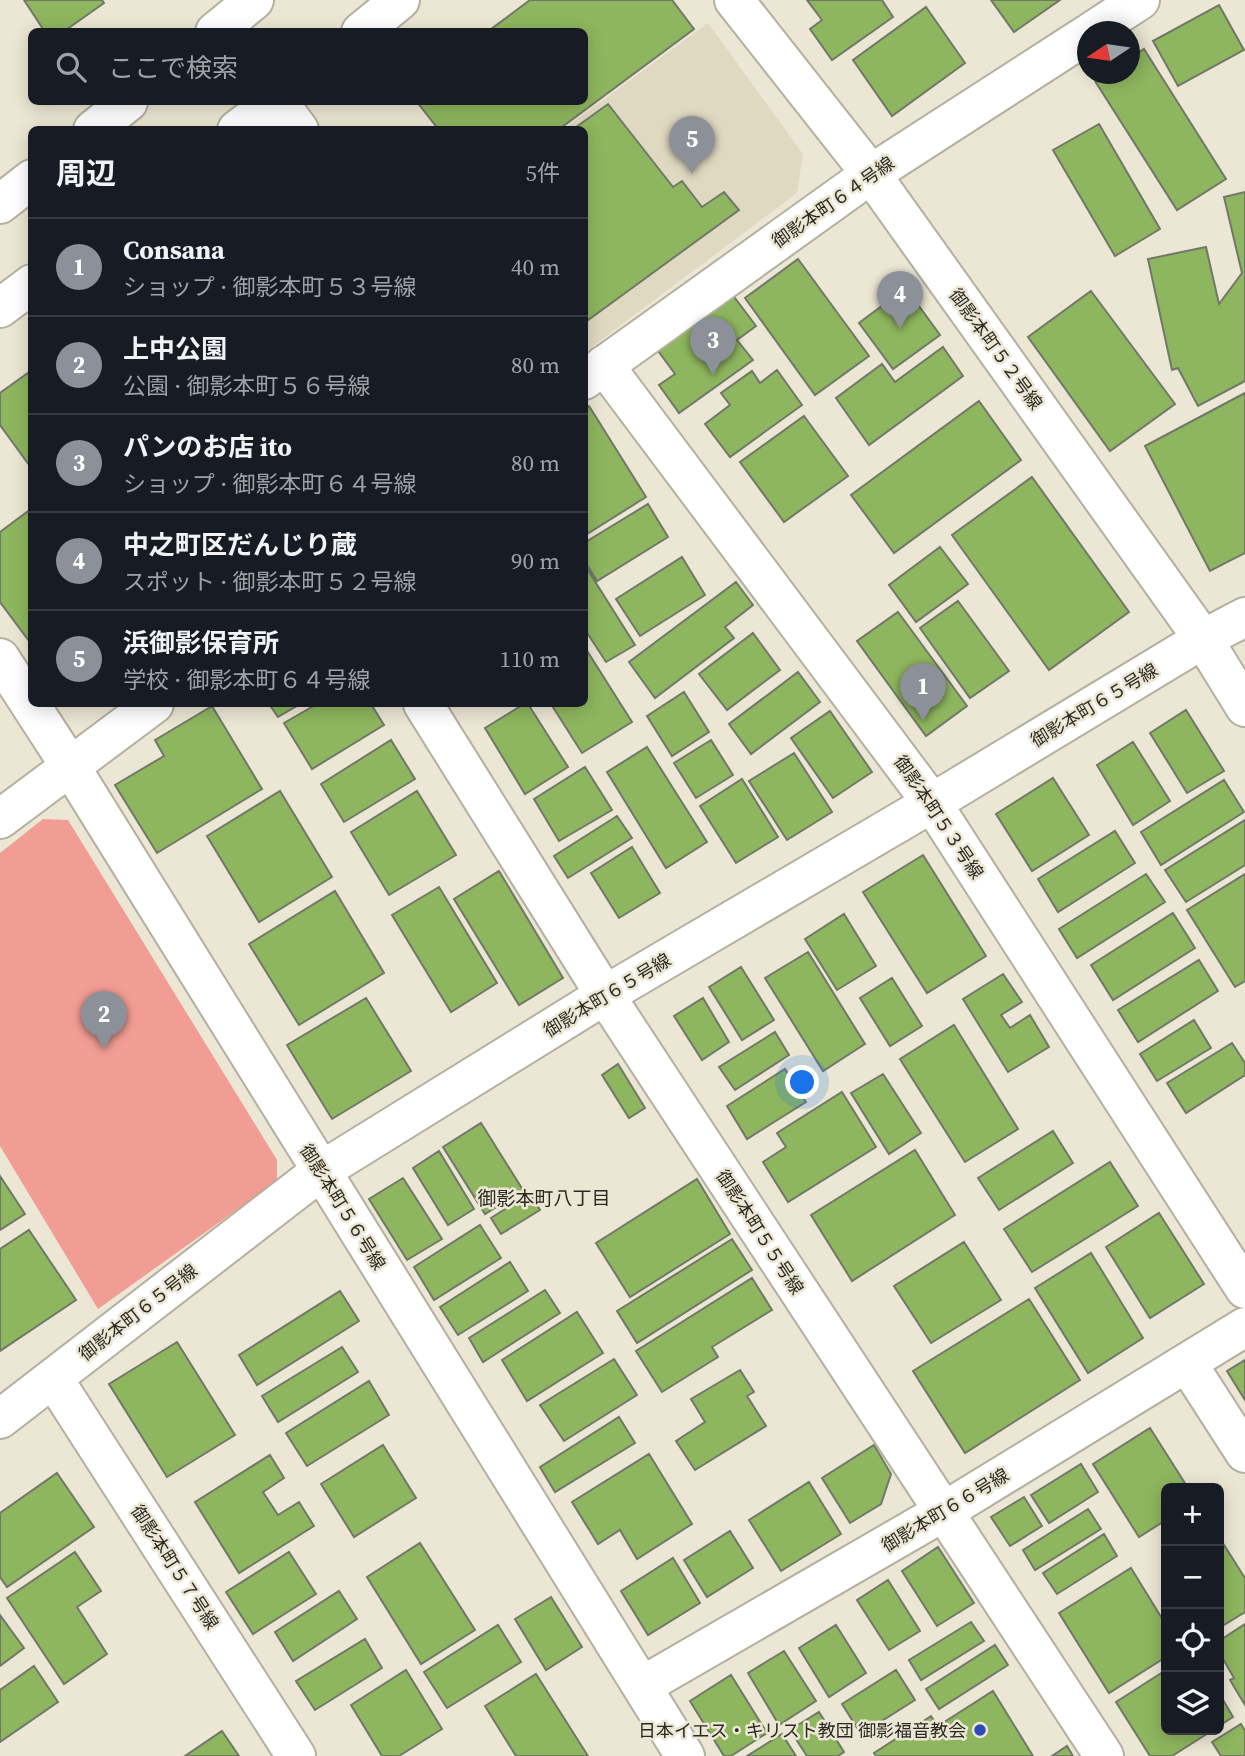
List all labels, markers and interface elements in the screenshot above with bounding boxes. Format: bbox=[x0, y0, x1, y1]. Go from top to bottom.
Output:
north arrow bbox=[1077, 21, 1140, 84]
search box bbox=[28, 28, 588, 105]
icon: search bbox=[52, 48, 90, 86]
text: ここで検索 bbox=[108, 50, 238, 86]
pin: 5 bbox=[669, 116, 715, 174]
street label: 御影本町６４号線 bbox=[767, 150, 899, 254]
text: 周辺 bbox=[56, 153, 116, 194]
text: 5件 bbox=[526, 157, 560, 189]
text: Consana bbox=[123, 232, 225, 268]
text: 1 bbox=[73, 251, 85, 283]
text: 40 m bbox=[511, 251, 560, 283]
text: ショップ · 御影本町５３号線 bbox=[123, 271, 417, 303]
pin: 4 bbox=[877, 271, 923, 329]
street label: 御影本町５２号線 bbox=[944, 283, 1048, 415]
pin: 3 bbox=[690, 317, 736, 375]
text: 上中公園 bbox=[123, 331, 227, 367]
text: 2 bbox=[73, 349, 85, 381]
text: 80 m bbox=[511, 349, 560, 381]
text: 公園 · 御影本町５６号線 bbox=[123, 370, 371, 402]
text: パンのお店 ito bbox=[123, 429, 292, 465]
text: 3 bbox=[73, 447, 85, 479]
text: 80 m bbox=[511, 447, 560, 479]
text: ショップ · 御影本町６４号線 bbox=[123, 468, 417, 500]
text: 中之町区だんじり蔵 bbox=[123, 527, 357, 563]
text: 4 bbox=[73, 545, 85, 577]
text: 90 m bbox=[511, 545, 560, 577]
text: スポット · 御影本町５２号線 bbox=[123, 566, 417, 598]
text: 浜御影保育所 bbox=[123, 625, 279, 661]
text: 5 bbox=[73, 643, 85, 675]
text: 110 m bbox=[499, 643, 560, 675]
street label: 御影本町６５号線 bbox=[1026, 657, 1162, 753]
pin: 1 bbox=[900, 663, 946, 721]
text: 学校 · 御影本町６４号線 bbox=[123, 664, 371, 696]
street label: 御影本町５３号線 bbox=[888, 750, 990, 884]
street label: 御影本町６５号線 bbox=[539, 947, 675, 1043]
pin: 2 bbox=[81, 991, 127, 1049]
your location bbox=[785, 1065, 819, 1099]
street label: 御影本町５６号線 bbox=[294, 1139, 392, 1275]
street label: 御影本町５５号線 bbox=[710, 1165, 810, 1299]
district label: 御影本町八丁目 bbox=[477, 1185, 611, 1211]
street label: 御影本町６５号線 bbox=[74, 1258, 202, 1366]
street label: 御影本町６６号線 bbox=[877, 1462, 1013, 1558]
map controls bbox=[1161, 1483, 1224, 1735]
button: + bbox=[1161, 1483, 1224, 1546]
street label: 御影本町５７号線 bbox=[125, 1500, 225, 1634]
button: − bbox=[1161, 1546, 1224, 1609]
button: locate bbox=[1161, 1609, 1224, 1672]
button: layers bbox=[1161, 1672, 1224, 1735]
place label: 日本イエス・キリスト教団 御影福音教会 bbox=[638, 1718, 966, 1743]
marker: 日本イエス・キリスト教団 御影福音教会 bbox=[972, 1722, 988, 1738]

